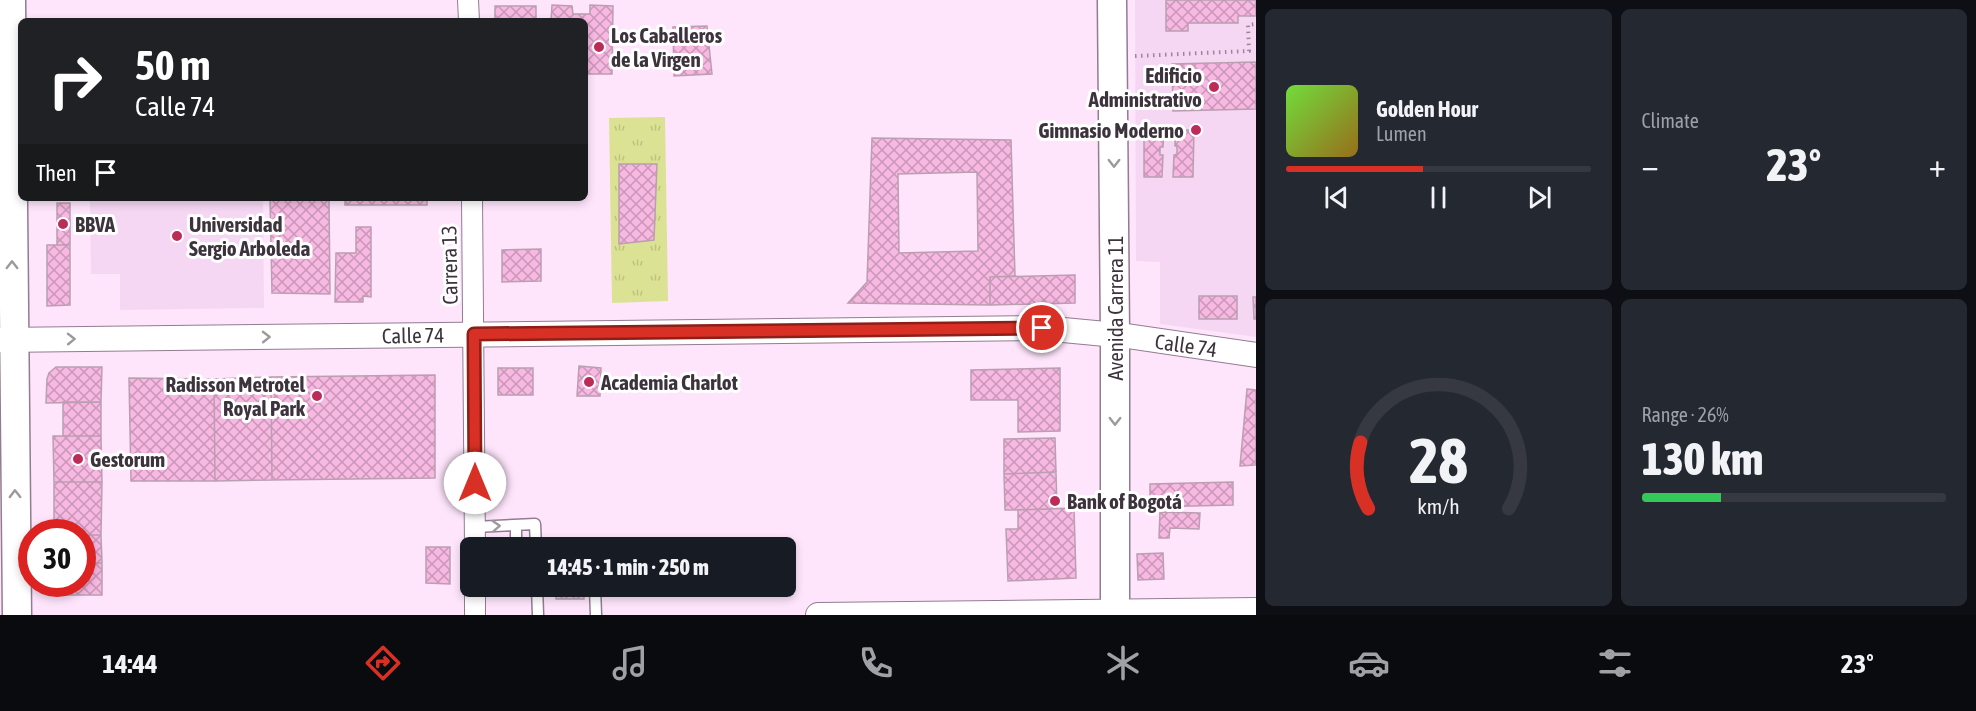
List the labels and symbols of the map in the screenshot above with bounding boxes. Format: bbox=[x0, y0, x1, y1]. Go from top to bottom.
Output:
place label: Los Caballeros de la Virgen bbox=[611, 23, 723, 71]
marker: Los Caballeros de la Virgen bbox=[592, 40, 606, 54]
place label: Edificio Administrativo bbox=[1088, 63, 1202, 111]
marker: Edificio Administrativo bbox=[1207, 80, 1221, 94]
place label: Gimnasio Moderno bbox=[1038, 118, 1184, 142]
marker: Gimnasio Moderno bbox=[1189, 123, 1203, 137]
one-way arrow bbox=[1108, 159, 1120, 168]
place label: BBVA bbox=[75, 212, 116, 236]
place label: Universidad Sergio Arboleda bbox=[189, 212, 311, 260]
marker: BBVA bbox=[56, 217, 70, 231]
street label: Carrera 13 bbox=[436, 225, 462, 305]
marker: Universidad Sergio Arboleda bbox=[170, 229, 184, 243]
street label: Avenida Carrera 11 bbox=[1103, 235, 1127, 381]
one-way arrow bbox=[6, 260, 18, 269]
pin bbox=[1016, 302, 1067, 353]
street label: Calle 74 bbox=[382, 322, 444, 348]
street label: Calle 74 bbox=[1153, 329, 1219, 361]
one-way arrow bbox=[262, 331, 271, 343]
one-way arrow bbox=[67, 333, 76, 345]
place label: Academia Charlot bbox=[600, 370, 738, 394]
place label: Radisson Metrotel Royal Park bbox=[166, 372, 306, 420]
marker: Academia Charlot bbox=[582, 375, 596, 389]
marker: Radisson Metrotel Royal Park bbox=[310, 389, 324, 403]
one-way arrow bbox=[1109, 417, 1121, 426]
place label: Gestorum bbox=[90, 447, 165, 471]
position arrow bbox=[443, 451, 507, 515]
marker: Gestorum bbox=[71, 452, 85, 466]
one-way arrow bbox=[9, 489, 21, 498]
place label: Bank of Bogotá bbox=[1067, 489, 1182, 513]
marker: Bank of Bogotá bbox=[1048, 494, 1062, 508]
speed limit sign: 30 bbox=[18, 519, 96, 597]
one-way arrow bbox=[491, 520, 500, 533]

